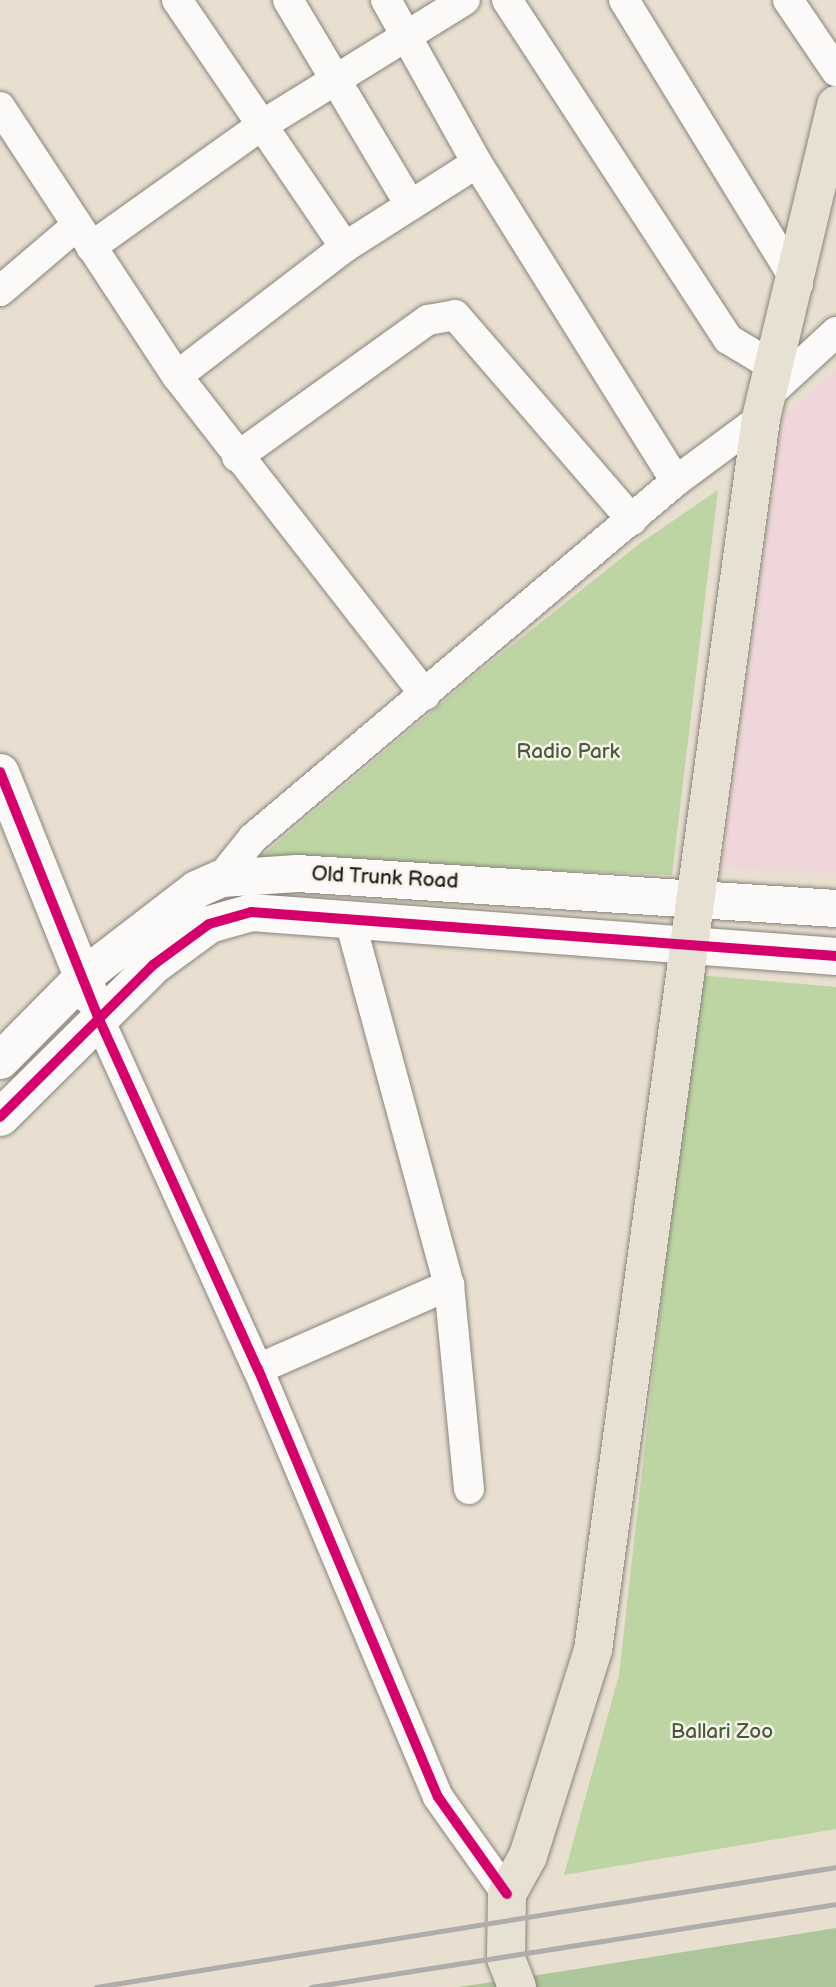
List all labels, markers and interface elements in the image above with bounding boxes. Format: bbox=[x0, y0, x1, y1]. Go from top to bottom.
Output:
park label: Radio Park bbox=[516, 739, 620, 765]
street label: Old Trunk Road bbox=[311, 862, 459, 894]
park label: Ballari Zoo bbox=[671, 1719, 773, 1745]

